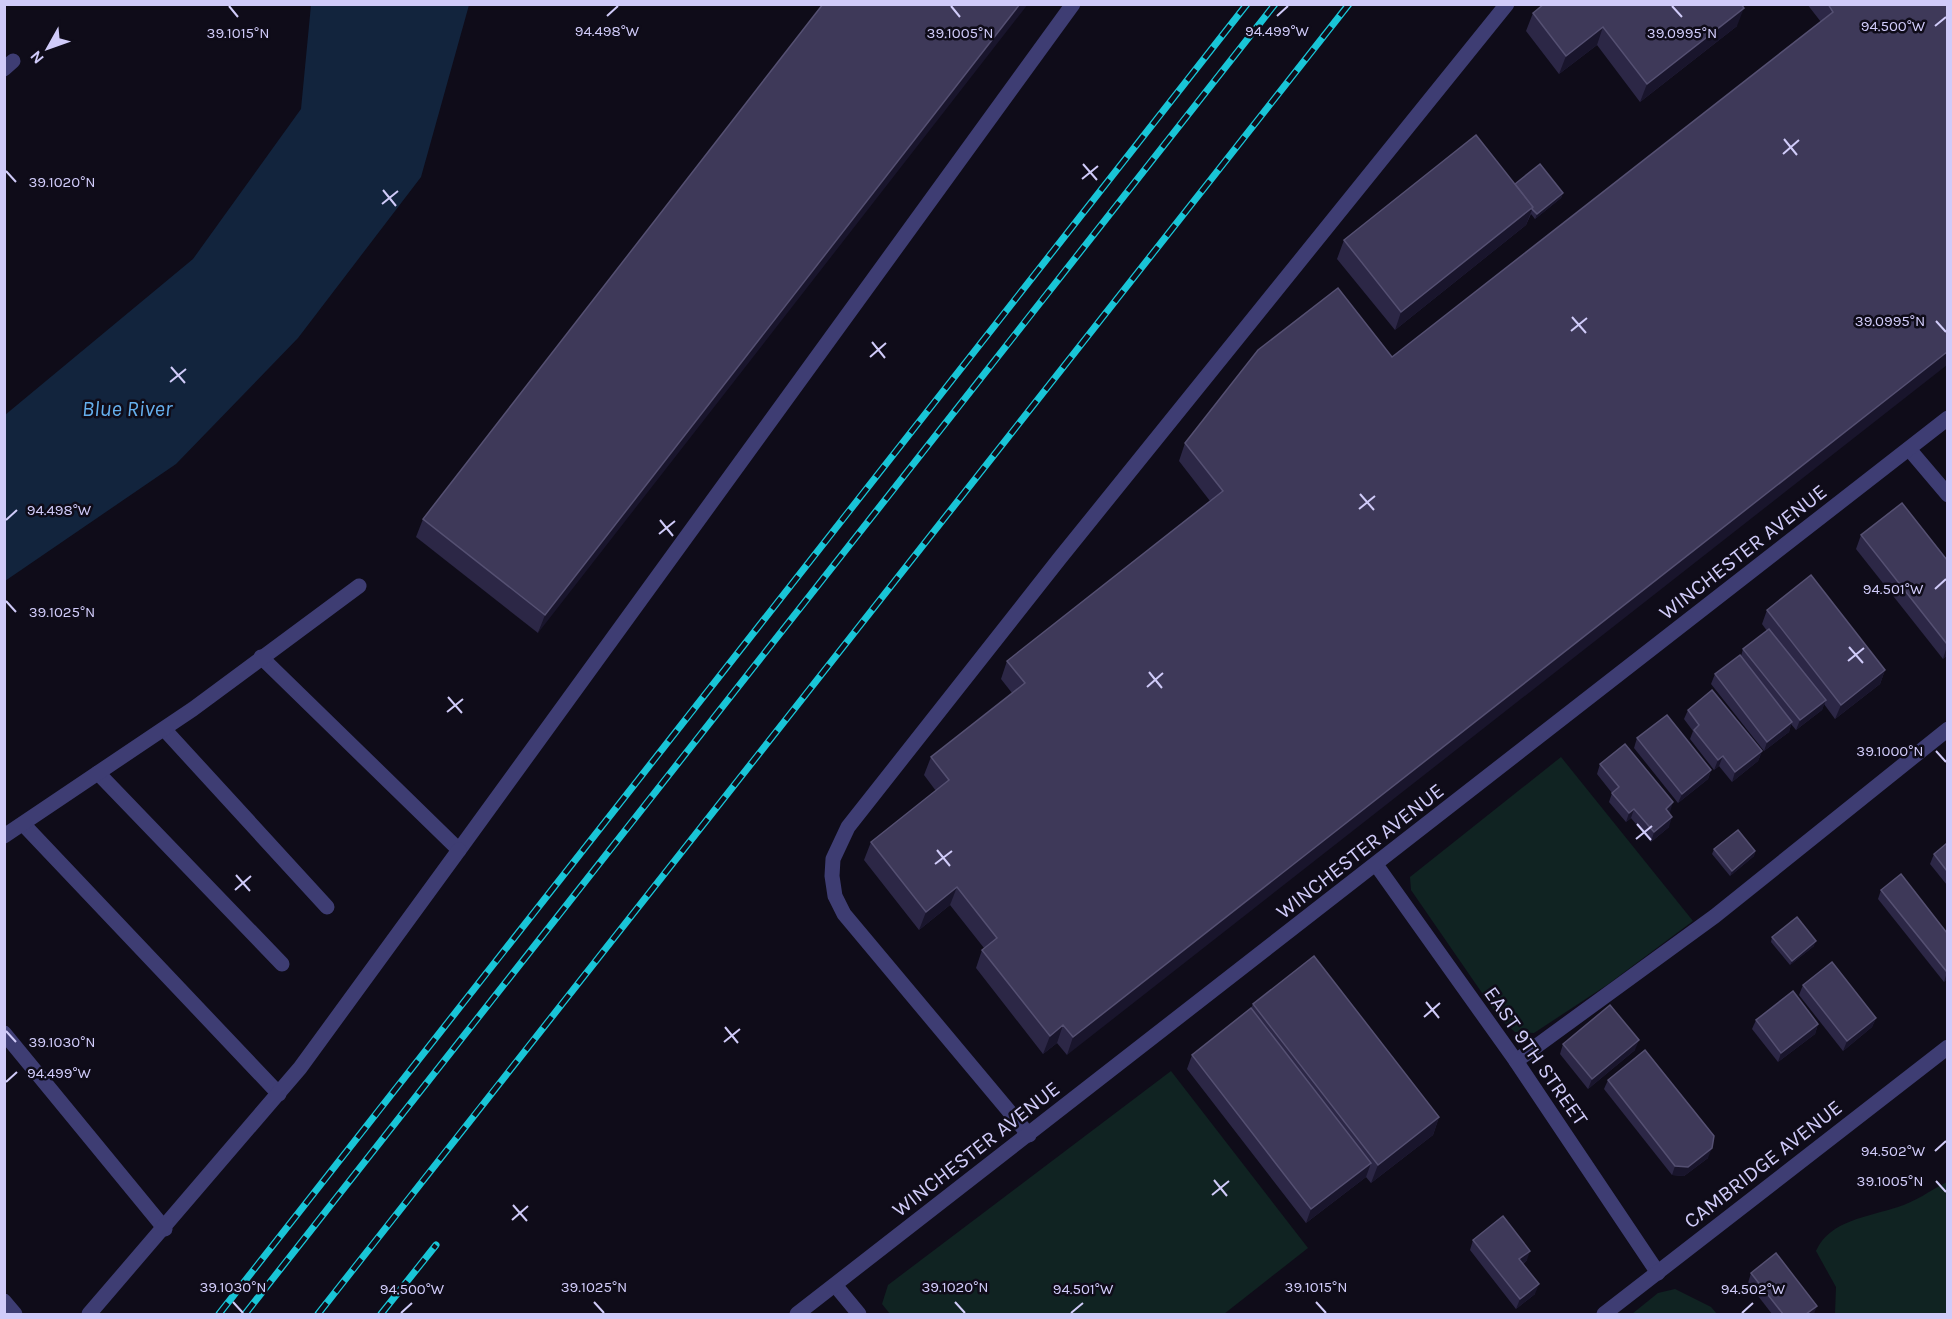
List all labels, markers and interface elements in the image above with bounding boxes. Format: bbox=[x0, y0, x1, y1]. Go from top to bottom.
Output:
text: 94.500°W bbox=[1861, 17, 1926, 35]
north arrow bbox=[18, 18, 78, 78]
text: 94.498°W bbox=[575, 22, 640, 40]
text: 94.499°W bbox=[1245, 22, 1310, 40]
text: 39.1015°N bbox=[207, 24, 269, 42]
text: 39.1005°N bbox=[927, 24, 993, 42]
text: 39.0995°N bbox=[1647, 24, 1717, 42]
text: N bbox=[26, 47, 48, 68]
text: 39.1020°N bbox=[28, 173, 96, 191]
text: 39.0995°N bbox=[1855, 312, 1925, 330]
water label: Blue River bbox=[82, 396, 174, 422]
street label: WINCHESTER AVENUE bbox=[1655, 479, 1831, 625]
text: 94.498°W bbox=[27, 501, 92, 519]
text: 94.501°W bbox=[1863, 580, 1924, 598]
text: 39.1025°N bbox=[29, 603, 95, 621]
text: 39.1000°N bbox=[1856, 742, 1924, 760]
street label: WINCHESTER AVENUE bbox=[1272, 778, 1448, 924]
street label: EAST 9TH STREET bbox=[1479, 982, 1593, 1130]
text: 39.1030°N bbox=[28, 1033, 96, 1051]
text: 94.499°W bbox=[27, 1064, 92, 1082]
street label: WINCHESTER AVENUE bbox=[888, 1076, 1064, 1222]
street label: CAMBRIDGE AVENUE bbox=[1679, 1095, 1847, 1233]
text: 94.502°W bbox=[1861, 1142, 1926, 1160]
text: 39.1005°N bbox=[1857, 1172, 1923, 1190]
text: 39.1030°N bbox=[199, 1278, 267, 1296]
text: 39.1025°N bbox=[561, 1278, 627, 1296]
text: 39.1020°N bbox=[921, 1278, 989, 1296]
text: 39.1015°N bbox=[1285, 1278, 1347, 1296]
text: 94.500°W bbox=[380, 1280, 445, 1298]
text: 94.501°W bbox=[1053, 1280, 1114, 1298]
text: 94.502°W bbox=[1721, 1280, 1786, 1298]

